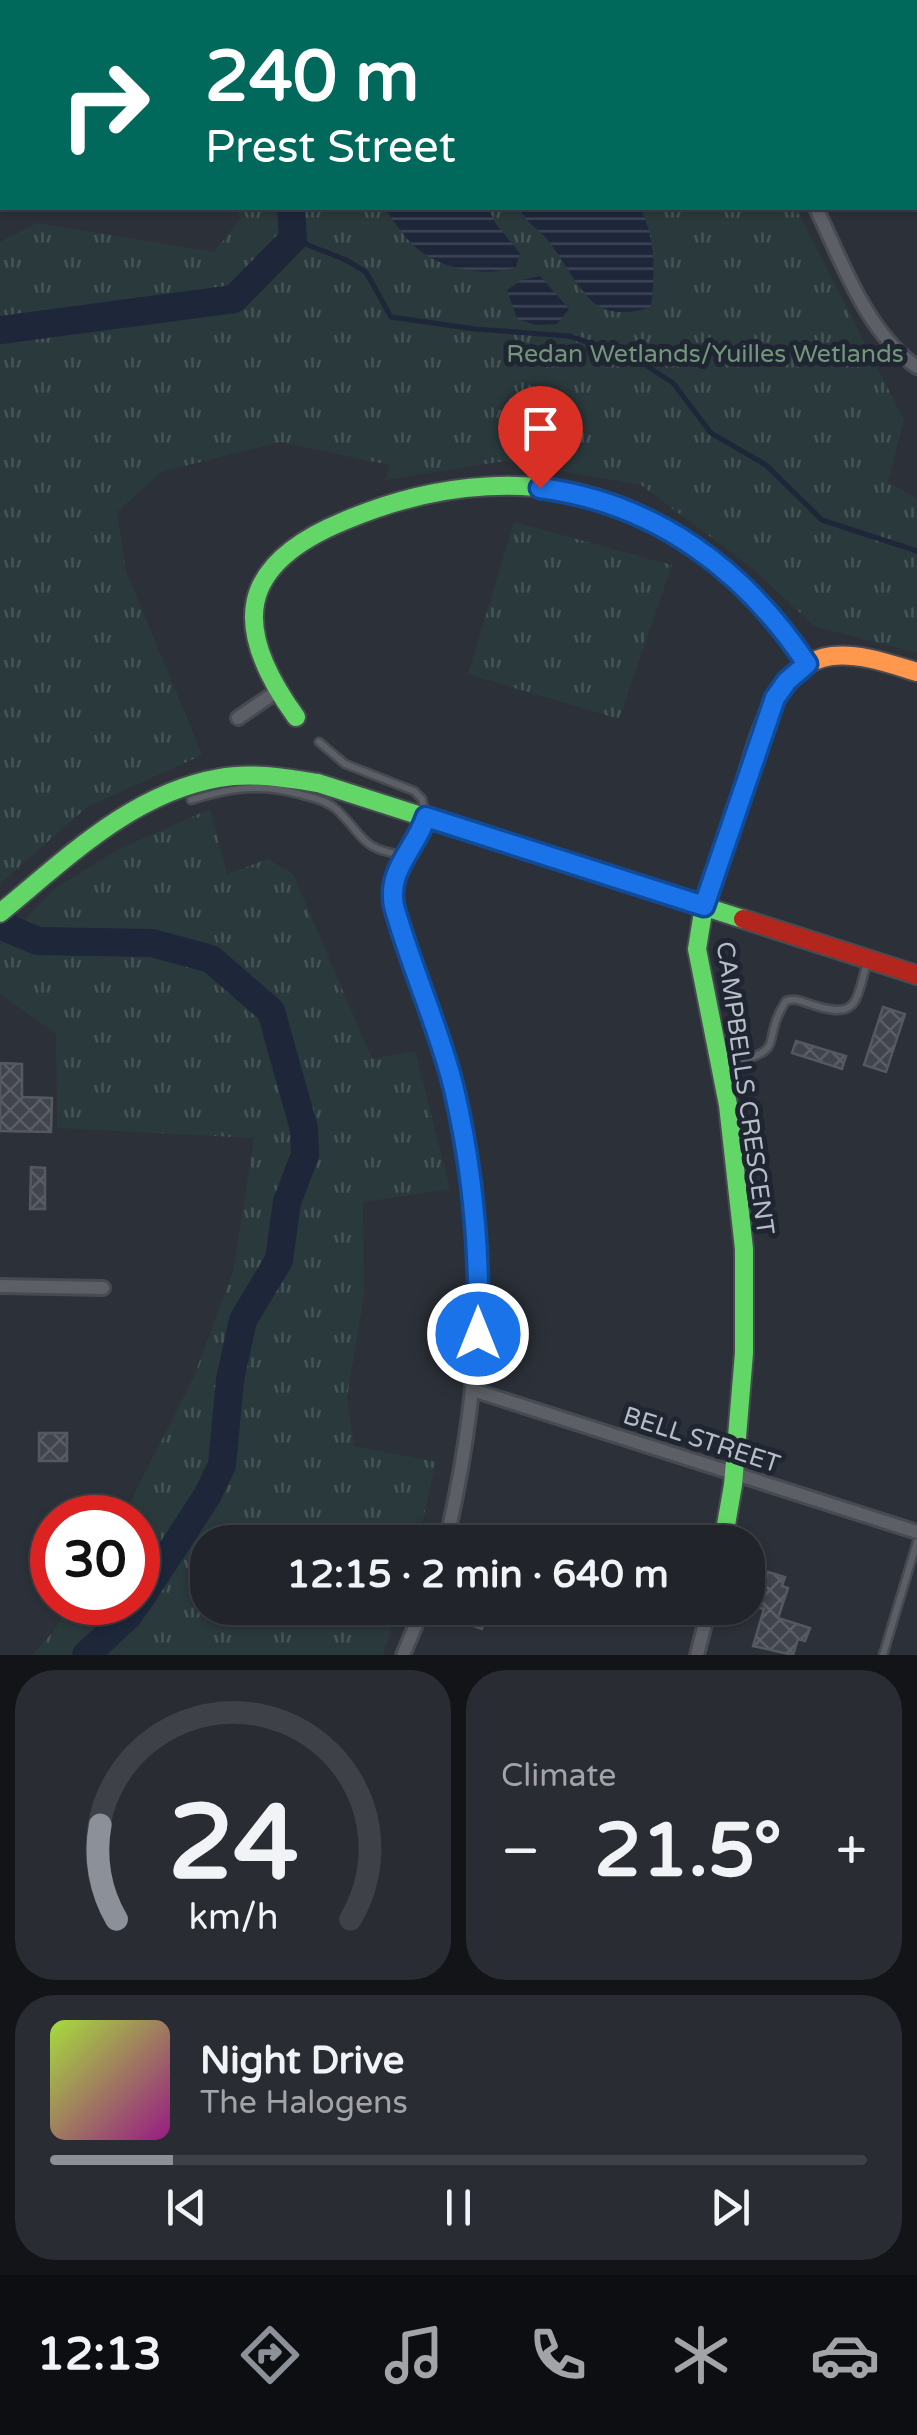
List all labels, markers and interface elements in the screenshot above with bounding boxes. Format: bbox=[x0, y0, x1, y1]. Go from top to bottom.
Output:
text: 240 m bbox=[205, 36, 419, 120]
icon: right bbox=[40, 40, 170, 170]
text: Prest Street bbox=[205, 121, 456, 175]
park label: Redan Wetlands/Yuilles Wetlands bbox=[506, 339, 904, 369]
pin bbox=[498, 386, 583, 489]
icon: arrive bbox=[513, 401, 568, 456]
street label: CAMPBELLS CRESCENT bbox=[710, 939, 780, 1237]
position arrow bbox=[426, 1282, 530, 1386]
street label: BELL STREET bbox=[619, 1400, 784, 1479]
speed limit sign: 30 bbox=[30, 1495, 160, 1625]
text: 12:15 · 2 min · 640 m bbox=[286, 1552, 669, 1598]
text: Climate bbox=[501, 1757, 616, 1795]
text: 24 bbox=[168, 1782, 298, 1907]
text: 21.5° bbox=[594, 1806, 782, 1896]
text: − bbox=[501, 1819, 540, 1885]
text: + bbox=[836, 1819, 867, 1885]
text: km/h bbox=[188, 1896, 278, 1939]
text: Night Drive bbox=[200, 2038, 404, 2084]
text: The Halogens bbox=[200, 2084, 408, 2122]
icon: previous bbox=[159, 2180, 214, 2235]
icon: pause bbox=[431, 2180, 486, 2235]
icon: next bbox=[703, 2180, 758, 2235]
icon: directions bbox=[235, 2320, 305, 2390]
icon: music bbox=[379, 2320, 449, 2390]
icon: phone bbox=[523, 2320, 593, 2390]
icon: climate bbox=[666, 2320, 736, 2390]
icon: car bbox=[810, 2320, 880, 2390]
text: 12:13 bbox=[37, 2328, 162, 2382]

